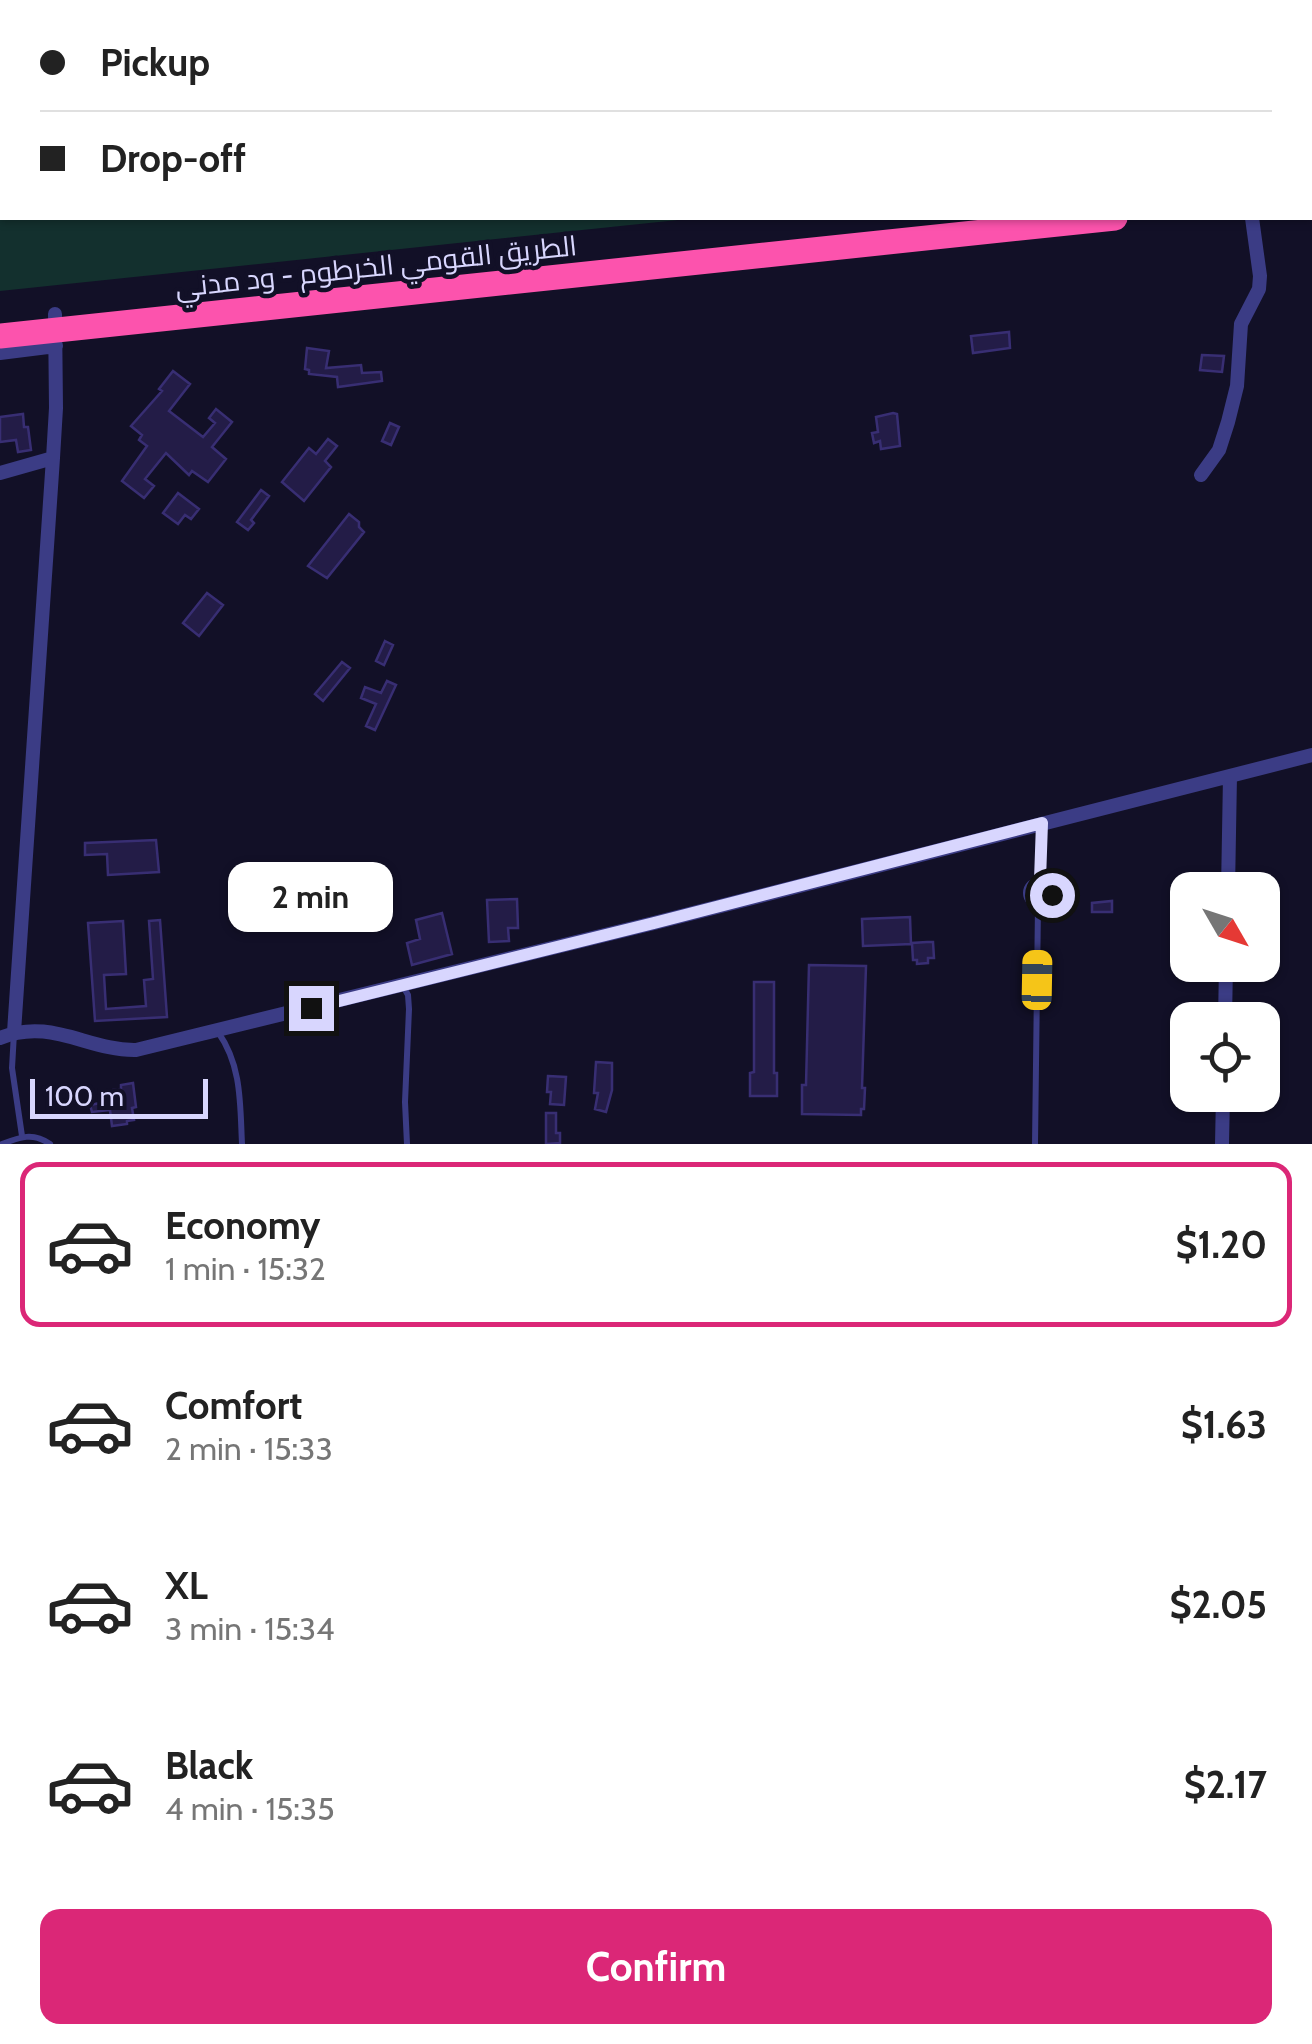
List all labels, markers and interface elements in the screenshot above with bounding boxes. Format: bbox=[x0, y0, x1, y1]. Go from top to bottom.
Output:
text: Pickup bbox=[100, 39, 210, 86]
text: Drop-off bbox=[100, 135, 246, 182]
street label: الطريق القومي الخرطوم - ود مدني bbox=[173, 228, 579, 309]
callout: 2 min bbox=[228, 863, 394, 933]
north arrow bbox=[1170, 872, 1280, 982]
map controls bbox=[1170, 872, 1280, 1112]
route start bbox=[1030, 873, 1075, 918]
text: 2 min bbox=[272, 877, 349, 916]
car bbox=[1021, 950, 1053, 1010]
route end bbox=[289, 986, 334, 1031]
button: locate bbox=[1170, 1002, 1280, 1112]
scale bar bbox=[30, 1074, 208, 1118]
text: 100 m bbox=[45, 1079, 124, 1113]
icon: car bbox=[45, 1200, 135, 1290]
text: Economy bbox=[165, 1202, 320, 1249]
text: $1.20 bbox=[1176, 1221, 1267, 1268]
text: 1 min · 15:32 bbox=[165, 1249, 326, 1288]
icon: car bbox=[45, 1380, 135, 1470]
text: Comfort bbox=[165, 1382, 302, 1429]
text: $1.63 bbox=[1181, 1401, 1267, 1448]
text: 2 min · 15:33 bbox=[165, 1429, 333, 1468]
icon: car bbox=[45, 1560, 135, 1650]
text: XL bbox=[165, 1562, 208, 1609]
text: $2.05 bbox=[1170, 1581, 1267, 1628]
text: 3 min · 15:34 bbox=[165, 1609, 334, 1648]
icon: car bbox=[45, 1740, 135, 1830]
text: Black bbox=[165, 1742, 253, 1789]
text: $2.17 bbox=[1184, 1761, 1267, 1808]
text: 4 min · 15:35 bbox=[165, 1789, 334, 1828]
button: Confirm bbox=[40, 1909, 1272, 2024]

